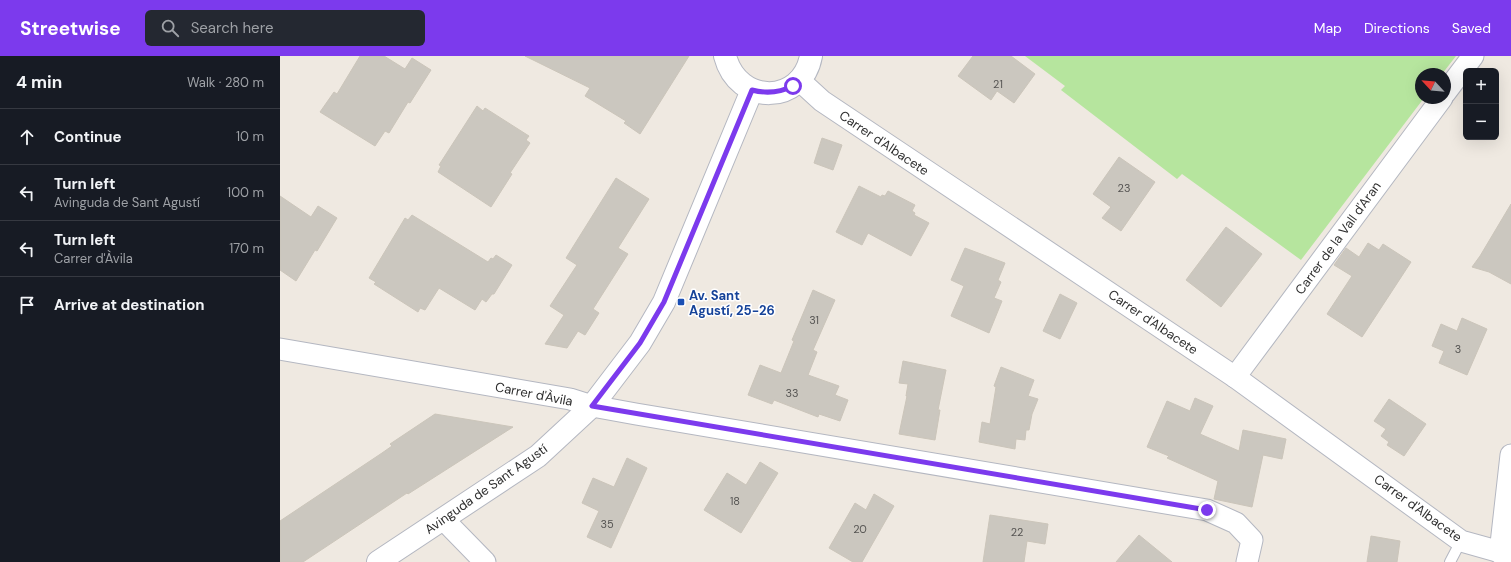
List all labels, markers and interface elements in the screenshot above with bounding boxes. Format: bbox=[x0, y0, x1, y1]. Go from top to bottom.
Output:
search box bbox=[145, 10, 425, 46]
text: Streetwise bbox=[20, 16, 121, 41]
icon: search bbox=[159, 17, 181, 39]
text: Search here bbox=[191, 18, 273, 38]
text: Map bbox=[1314, 19, 1342, 37]
text: Directions bbox=[1364, 19, 1430, 37]
text: Saved bbox=[1452, 19, 1491, 37]
north arrow bbox=[1415, 68, 1451, 104]
map controls bbox=[1463, 68, 1499, 140]
button: + bbox=[1463, 68, 1499, 104]
text: 4 min bbox=[16, 71, 62, 93]
text: Walk · 280 m bbox=[187, 74, 264, 91]
route start bbox=[784, 77, 802, 95]
house number: 21 bbox=[993, 77, 1003, 91]
button: − bbox=[1463, 104, 1499, 140]
street label: Carrer d'Albacete bbox=[836, 107, 932, 179]
icon: ahead bbox=[16, 126, 38, 148]
text: Continue bbox=[54, 127, 122, 147]
text: 10 m bbox=[236, 128, 264, 145]
text: Turn left bbox=[54, 174, 115, 194]
street label: Carrer de la Vall d'Aran bbox=[1291, 178, 1385, 298]
house number: 23 bbox=[1118, 181, 1130, 195]
icon: left bbox=[16, 182, 38, 204]
text: 100 m bbox=[227, 184, 264, 201]
text: Avinguda de Sant Agustí bbox=[54, 194, 200, 211]
text: Turn left bbox=[54, 230, 115, 250]
icon: left bbox=[16, 238, 38, 260]
text: 170 m bbox=[229, 240, 264, 257]
text: Carrer d'Àvila bbox=[54, 250, 133, 267]
street label: Carrer d'Albacete bbox=[1105, 286, 1201, 358]
place label: Av. Sant Agustí, 25-26 bbox=[689, 287, 775, 319]
icon: arrive bbox=[16, 294, 38, 316]
text: Arrive at destination bbox=[54, 295, 205, 315]
marker: Av. Sant Agustí, 25-26 bbox=[676, 297, 686, 307]
house number: 31 bbox=[809, 313, 819, 327]
house number: 3 bbox=[1455, 342, 1461, 356]
street label: Carrer d'Àvila bbox=[494, 377, 574, 410]
house number: 33 bbox=[785, 386, 799, 400]
street label: Avinguda de Sant Agustí bbox=[421, 440, 551, 538]
street label: Carrer d'Albacete bbox=[1371, 470, 1465, 546]
house number: 18 bbox=[730, 494, 740, 508]
route end bbox=[1198, 501, 1216, 519]
house number: 35 bbox=[600, 517, 614, 531]
house number: 20 bbox=[853, 522, 867, 536]
house number: 22 bbox=[1011, 525, 1023, 539]

